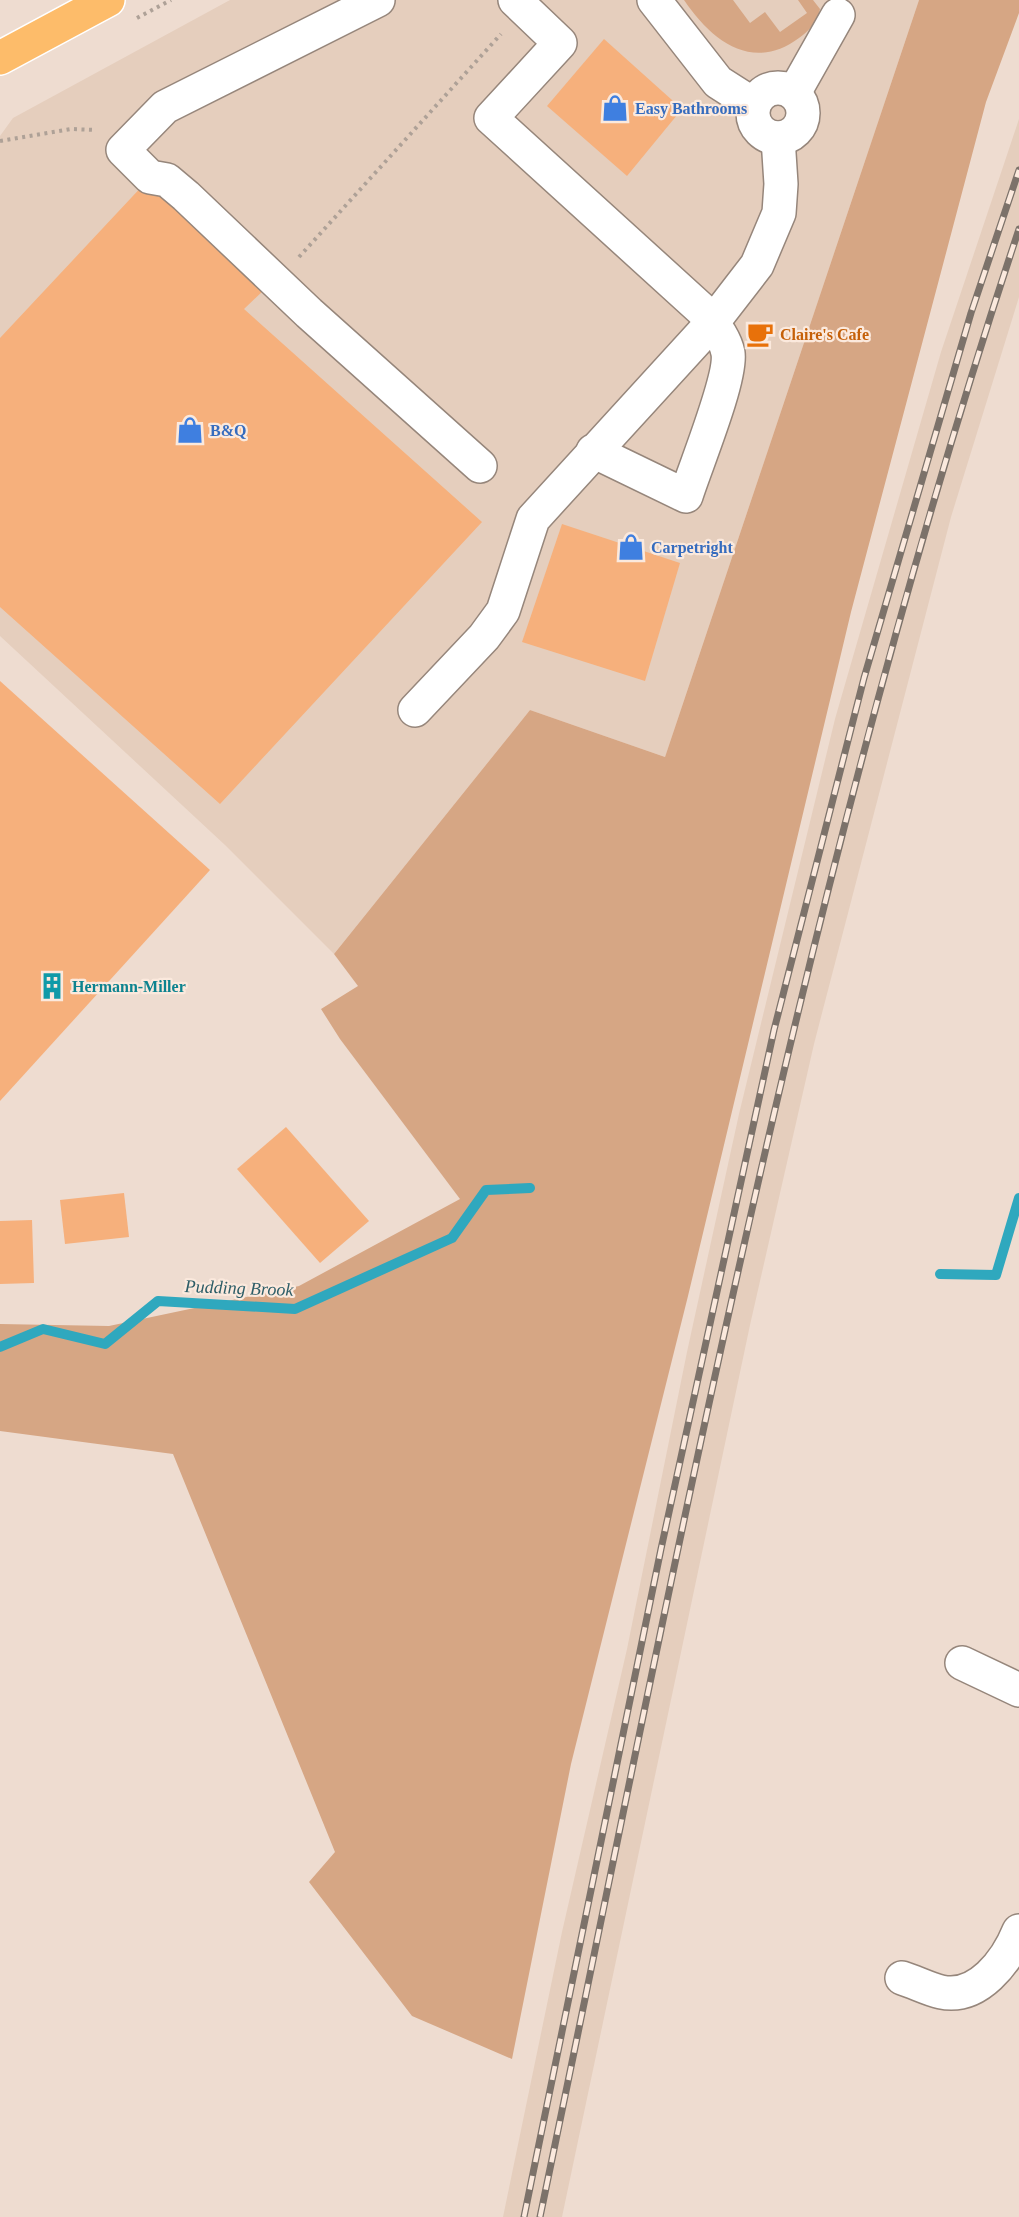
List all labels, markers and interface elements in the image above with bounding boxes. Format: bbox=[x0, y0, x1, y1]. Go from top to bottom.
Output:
shop icon: Easy Bathrooms bbox=[600, 93, 630, 123]
place label: Easy Bathrooms bbox=[635, 100, 747, 118]
cafe icon: Claire's Cafe bbox=[745, 319, 775, 349]
place label: Claire's Cafe bbox=[780, 326, 869, 343]
shop icon: B&Q bbox=[175, 415, 205, 445]
place label: B&Q bbox=[210, 422, 246, 439]
shop icon: Carpetright bbox=[616, 532, 646, 562]
place label: Carpetright bbox=[651, 539, 733, 557]
building icon: Hermann-Miller bbox=[37, 971, 67, 1001]
place label: Hermann-Miller bbox=[72, 978, 186, 995]
water label: Pudding Brook bbox=[183, 1276, 295, 1300]

